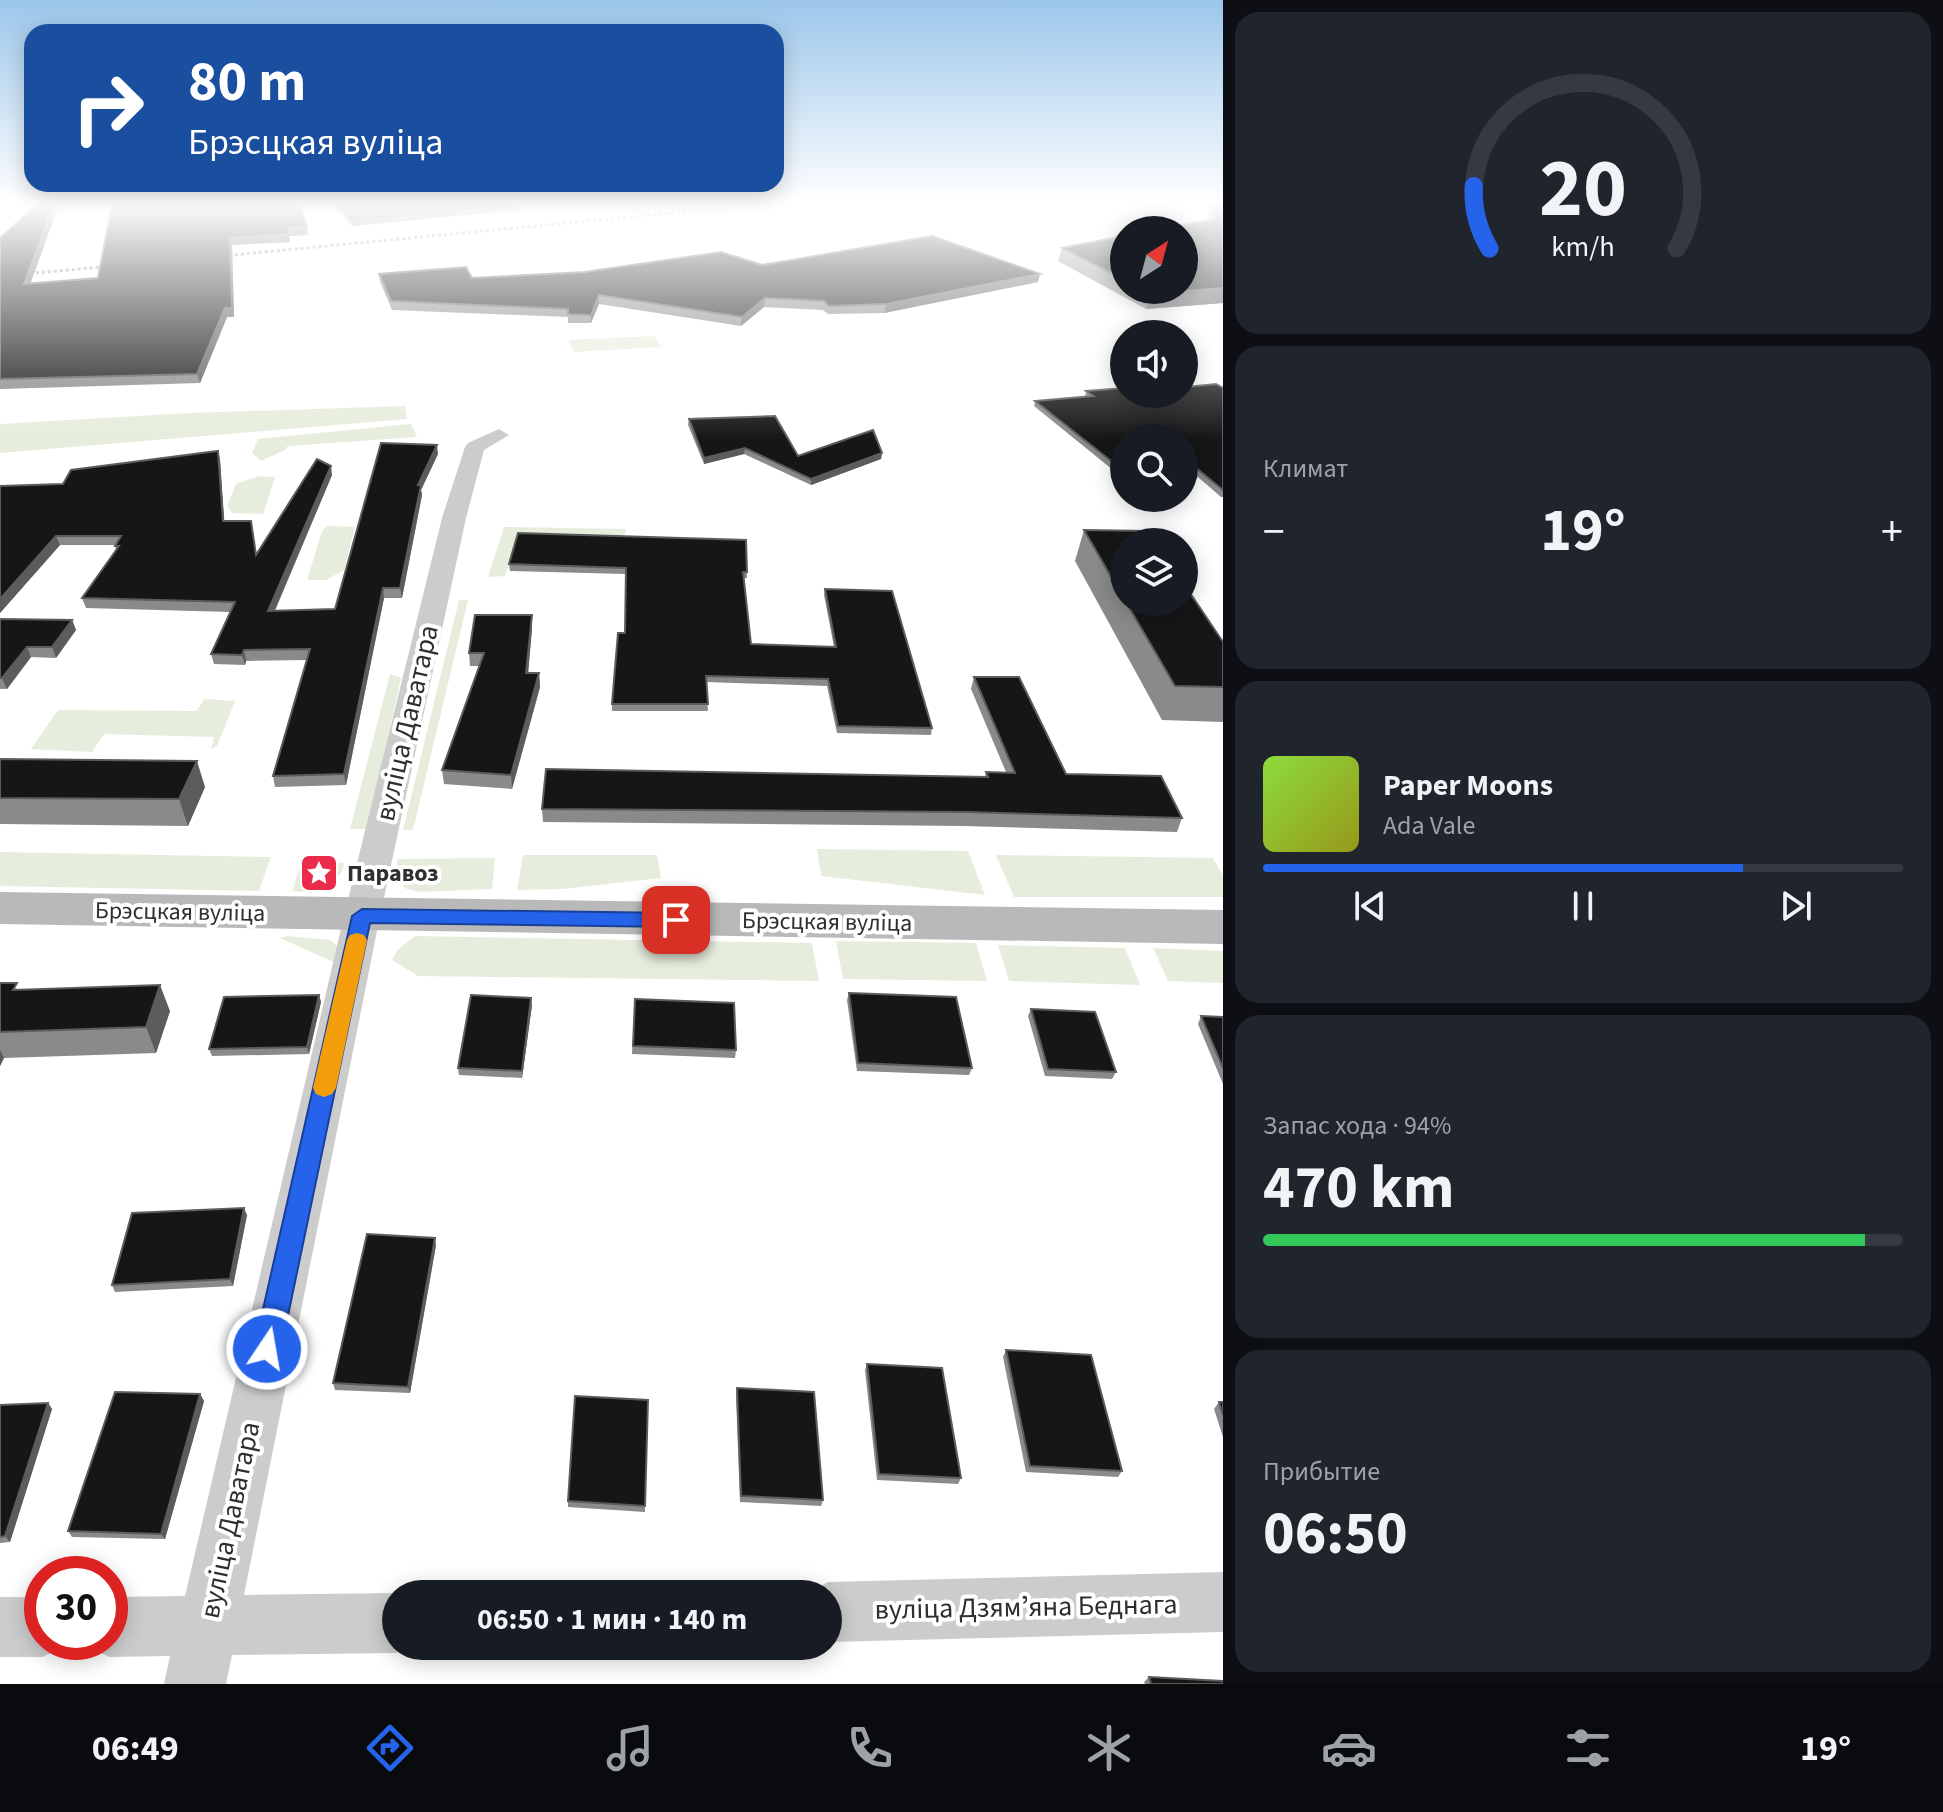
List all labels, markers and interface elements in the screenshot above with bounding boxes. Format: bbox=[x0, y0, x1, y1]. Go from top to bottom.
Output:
text: 80 m bbox=[188, 43, 306, 122]
icon: right bbox=[56, 56, 160, 160]
text: Брэсцкая вуліца bbox=[188, 117, 443, 168]
text: 20 bbox=[1539, 130, 1627, 248]
north arrow bbox=[1110, 216, 1198, 304]
map controls bbox=[1110, 216, 1198, 616]
text: km/h bbox=[1551, 227, 1615, 267]
button: sound bbox=[1110, 320, 1198, 408]
button: search bbox=[1110, 424, 1198, 512]
text: Климат bbox=[1263, 450, 1348, 487]
text: 19° bbox=[1540, 489, 1626, 574]
text: − bbox=[1263, 501, 1285, 564]
text: + bbox=[1881, 501, 1903, 564]
button: layers bbox=[1110, 528, 1198, 616]
street label: вуліца Даватара bbox=[365, 621, 449, 825]
text: Paper Moons bbox=[1383, 764, 1553, 807]
text: Ada Vale bbox=[1383, 807, 1475, 844]
place icon: Паравоз bbox=[298, 852, 340, 894]
place label: Паравоз bbox=[347, 856, 438, 891]
icon: previous bbox=[1348, 884, 1392, 928]
icon: pause bbox=[1561, 884, 1605, 928]
icon: next bbox=[1774, 884, 1818, 928]
pin bbox=[642, 886, 710, 954]
street label: Брэсцкая вуліца bbox=[95, 893, 265, 931]
icon: arrive bbox=[654, 898, 698, 942]
street label: Брэсцкая вуліца bbox=[742, 903, 912, 941]
text: Запас хода · 94% bbox=[1263, 1107, 1451, 1144]
text: 470 km bbox=[1263, 1146, 1454, 1231]
position arrow bbox=[225, 1307, 309, 1391]
street label: вуліца Даватара bbox=[190, 1418, 270, 1622]
text: Прибытие bbox=[1263, 1453, 1380, 1490]
text: 06:50 bbox=[1263, 1492, 1408, 1577]
speed limit sign: 30 bbox=[24, 1556, 128, 1660]
street label: вуліца Дзямʼяна Беднага bbox=[874, 1584, 1178, 1630]
text: 06:50 · 1 мин · 140 m bbox=[477, 1598, 747, 1641]
icon: directions bbox=[362, 1720, 418, 1776]
icon: music bbox=[602, 1720, 658, 1776]
icon: phone bbox=[842, 1720, 898, 1776]
icon: climate bbox=[1081, 1720, 1137, 1776]
icon: car bbox=[1321, 1720, 1377, 1776]
icon: filters bbox=[1560, 1720, 1616, 1776]
text: 06:49 bbox=[92, 1723, 179, 1774]
text: 19° bbox=[1800, 1723, 1851, 1774]

